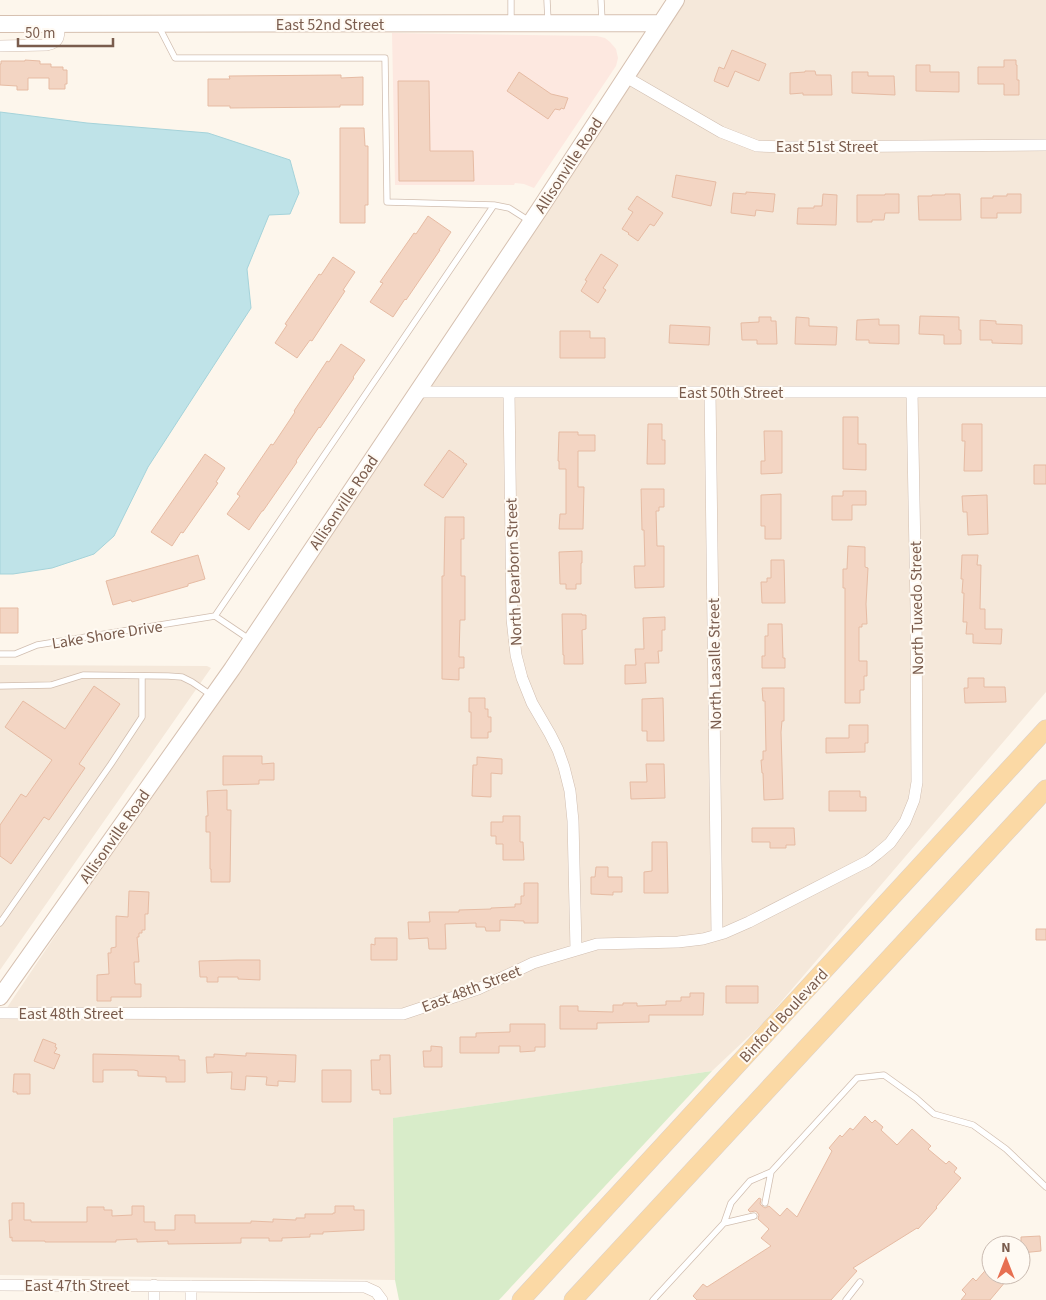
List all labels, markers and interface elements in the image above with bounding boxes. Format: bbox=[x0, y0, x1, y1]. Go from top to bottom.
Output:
street label: East 52nd Street bbox=[276, 14, 385, 36]
scale bar bbox=[18, 15, 112, 47]
text: 50 m bbox=[25, 23, 55, 44]
street label: Allisonville Road bbox=[530, 113, 608, 218]
street label: East 51st Street bbox=[776, 136, 879, 158]
street label: East 50th Street bbox=[679, 382, 784, 404]
street label: Allisonville Road bbox=[304, 451, 384, 554]
street label: North Dearborn Street bbox=[500, 497, 528, 646]
street label: North Tuxedo Street bbox=[905, 540, 929, 675]
street label: North Lasalle Street bbox=[703, 597, 727, 730]
street label: Lake Shore Drive bbox=[50, 615, 164, 655]
street label: Allisonville Road bbox=[74, 785, 155, 888]
street label: East 48th Street bbox=[418, 960, 525, 1018]
street label: Binford Boulevard bbox=[734, 964, 833, 1067]
street label: East 48th Street bbox=[19, 1003, 124, 1025]
north arrow bbox=[981, 1235, 1031, 1285]
text: N bbox=[1001, 1238, 1011, 1258]
street label: East 47th Street bbox=[25, 1275, 130, 1297]

